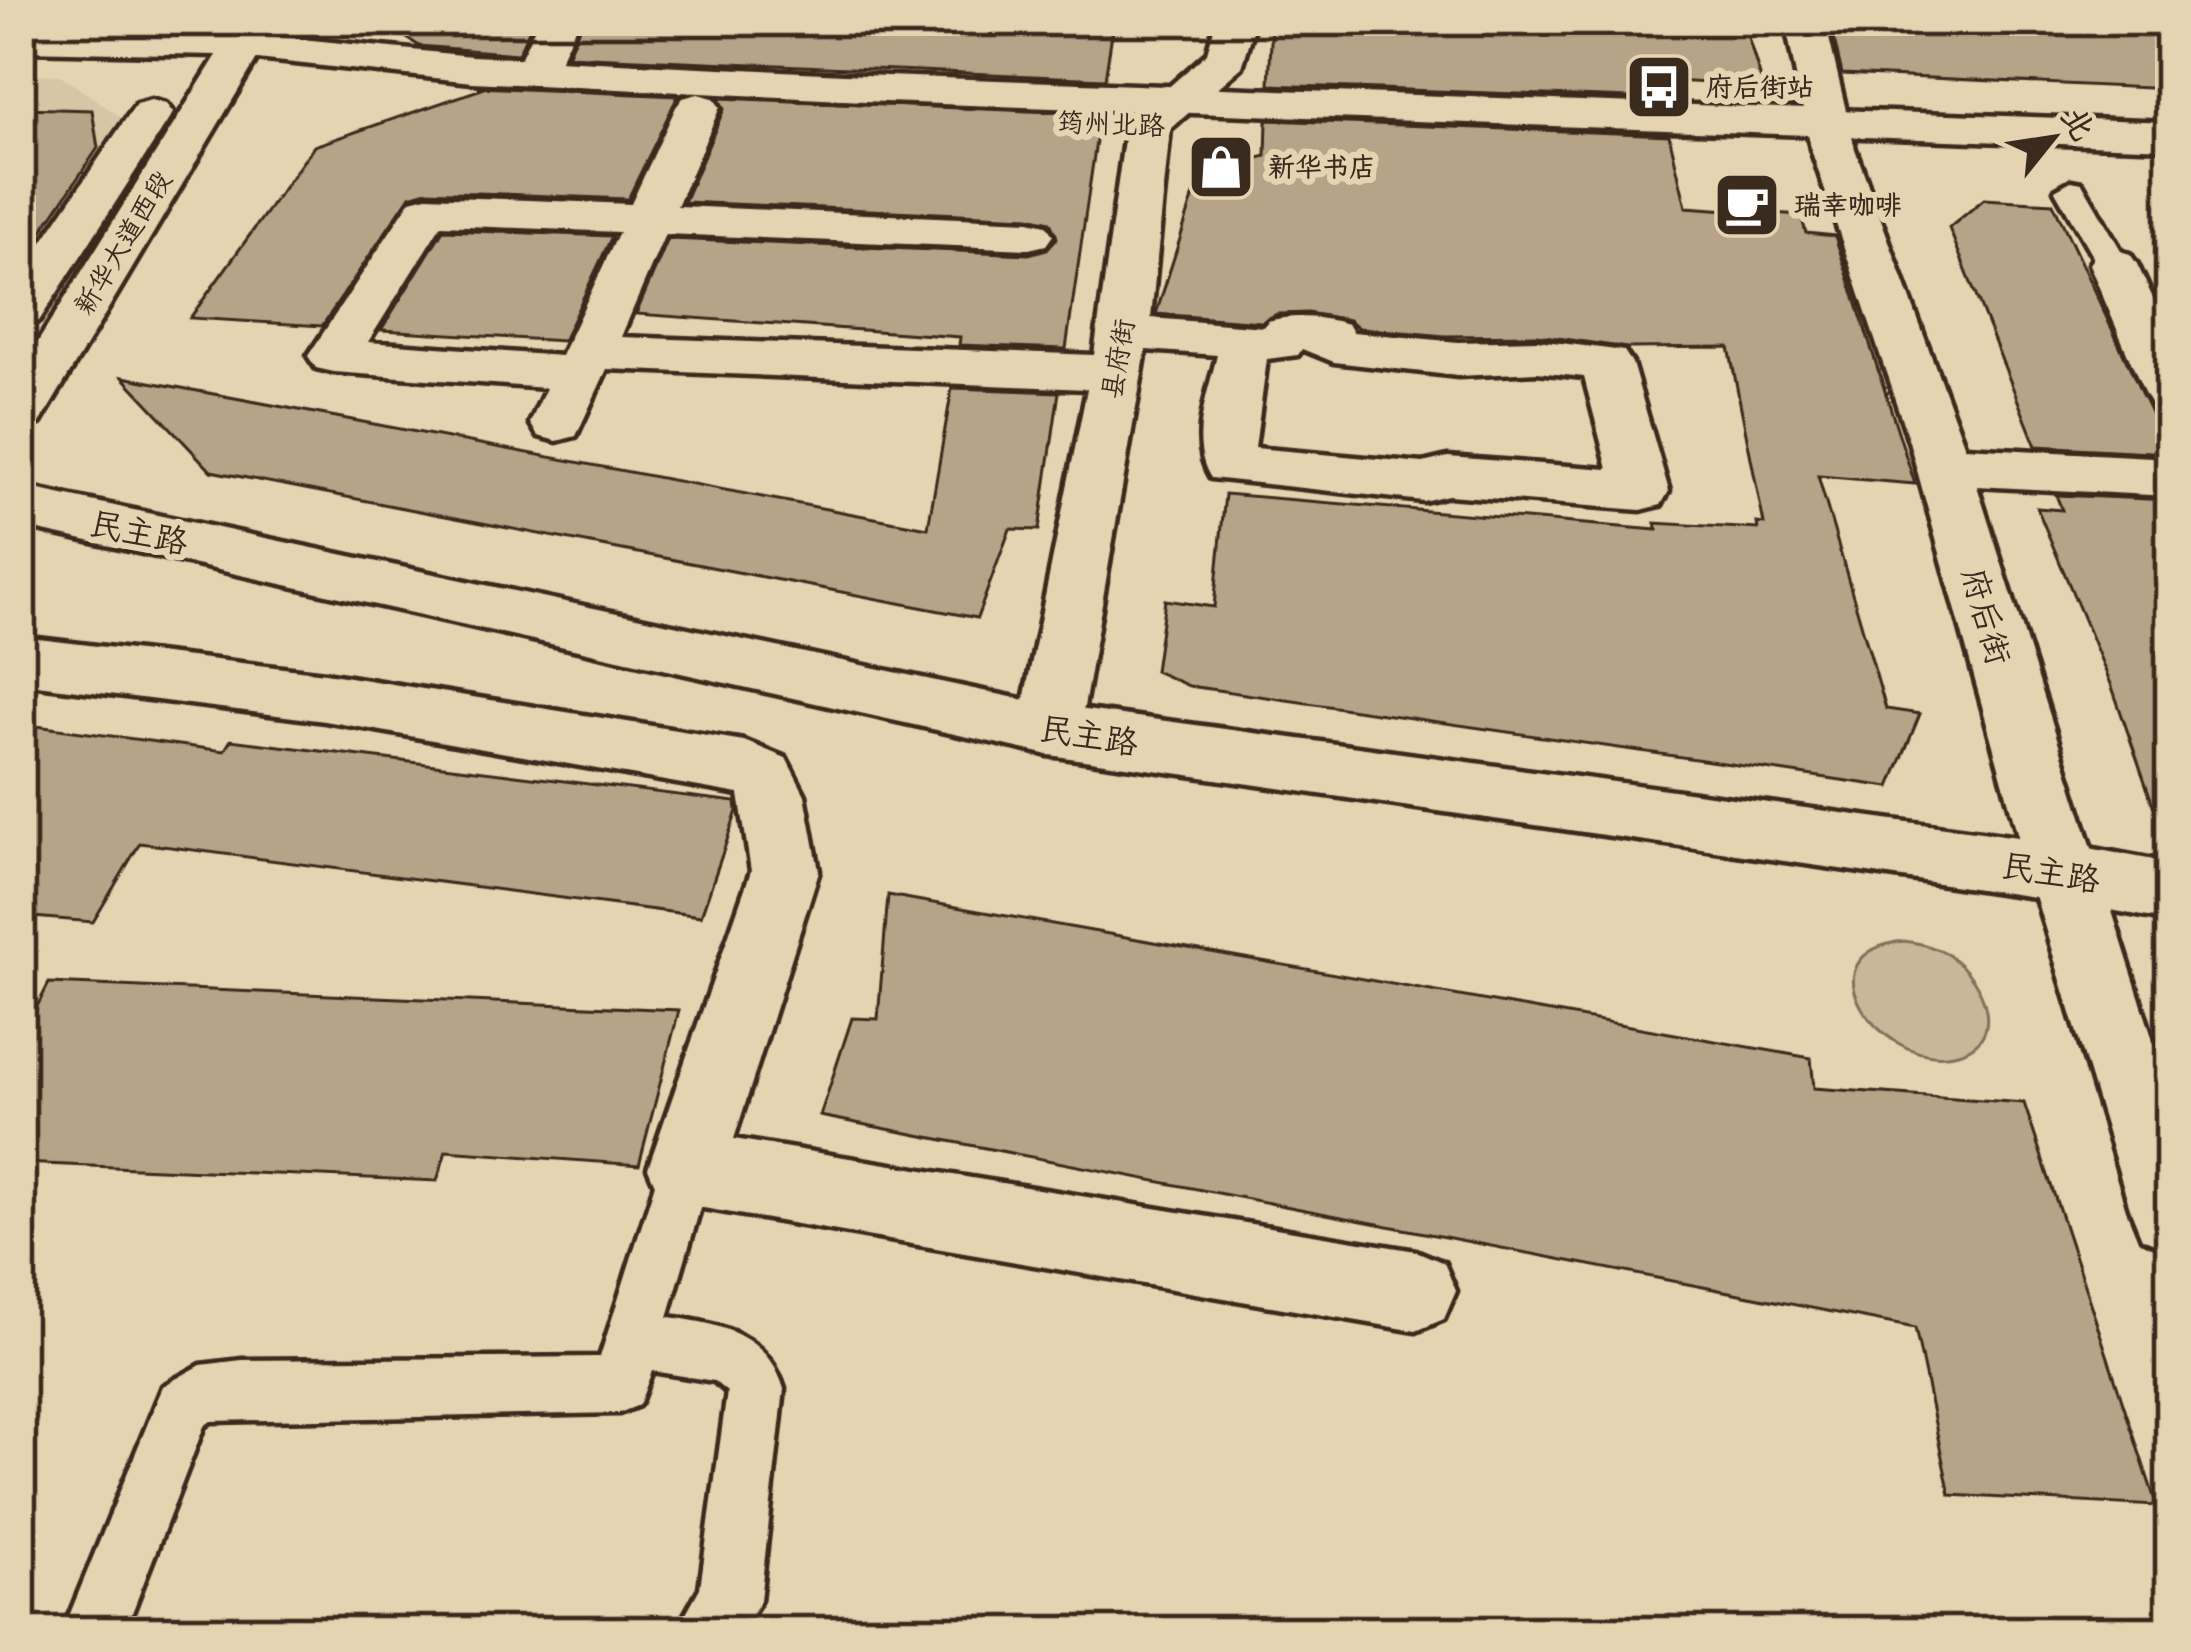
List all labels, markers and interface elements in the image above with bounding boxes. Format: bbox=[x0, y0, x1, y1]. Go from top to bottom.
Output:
bus stop icon: 府后街站 bbox=[1624, 52, 1694, 122]
place label: 府后街站 bbox=[1706, 67, 1814, 110]
north arrow bbox=[1993, 78, 2113, 198]
text: 北 bbox=[2045, 97, 2107, 152]
street label: 筠州北路 bbox=[1056, 102, 1166, 149]
shop icon: 新华书店 bbox=[1186, 132, 1256, 202]
place label: 新华书店 bbox=[1268, 147, 1376, 190]
street label: 新华大道西段 bbox=[64, 163, 184, 324]
cafe icon: 瑞幸咖啡 bbox=[1712, 170, 1782, 240]
place label: 瑞幸咖啡 bbox=[1794, 185, 1902, 228]
street label: 县府街 bbox=[1091, 316, 1148, 403]
street label: 民主路 bbox=[84, 499, 192, 572]
street label: 府后街 bbox=[1945, 562, 2023, 672]
street label: 民主路 bbox=[1035, 705, 1141, 772]
street label: 民主路 bbox=[1997, 842, 2103, 909]

